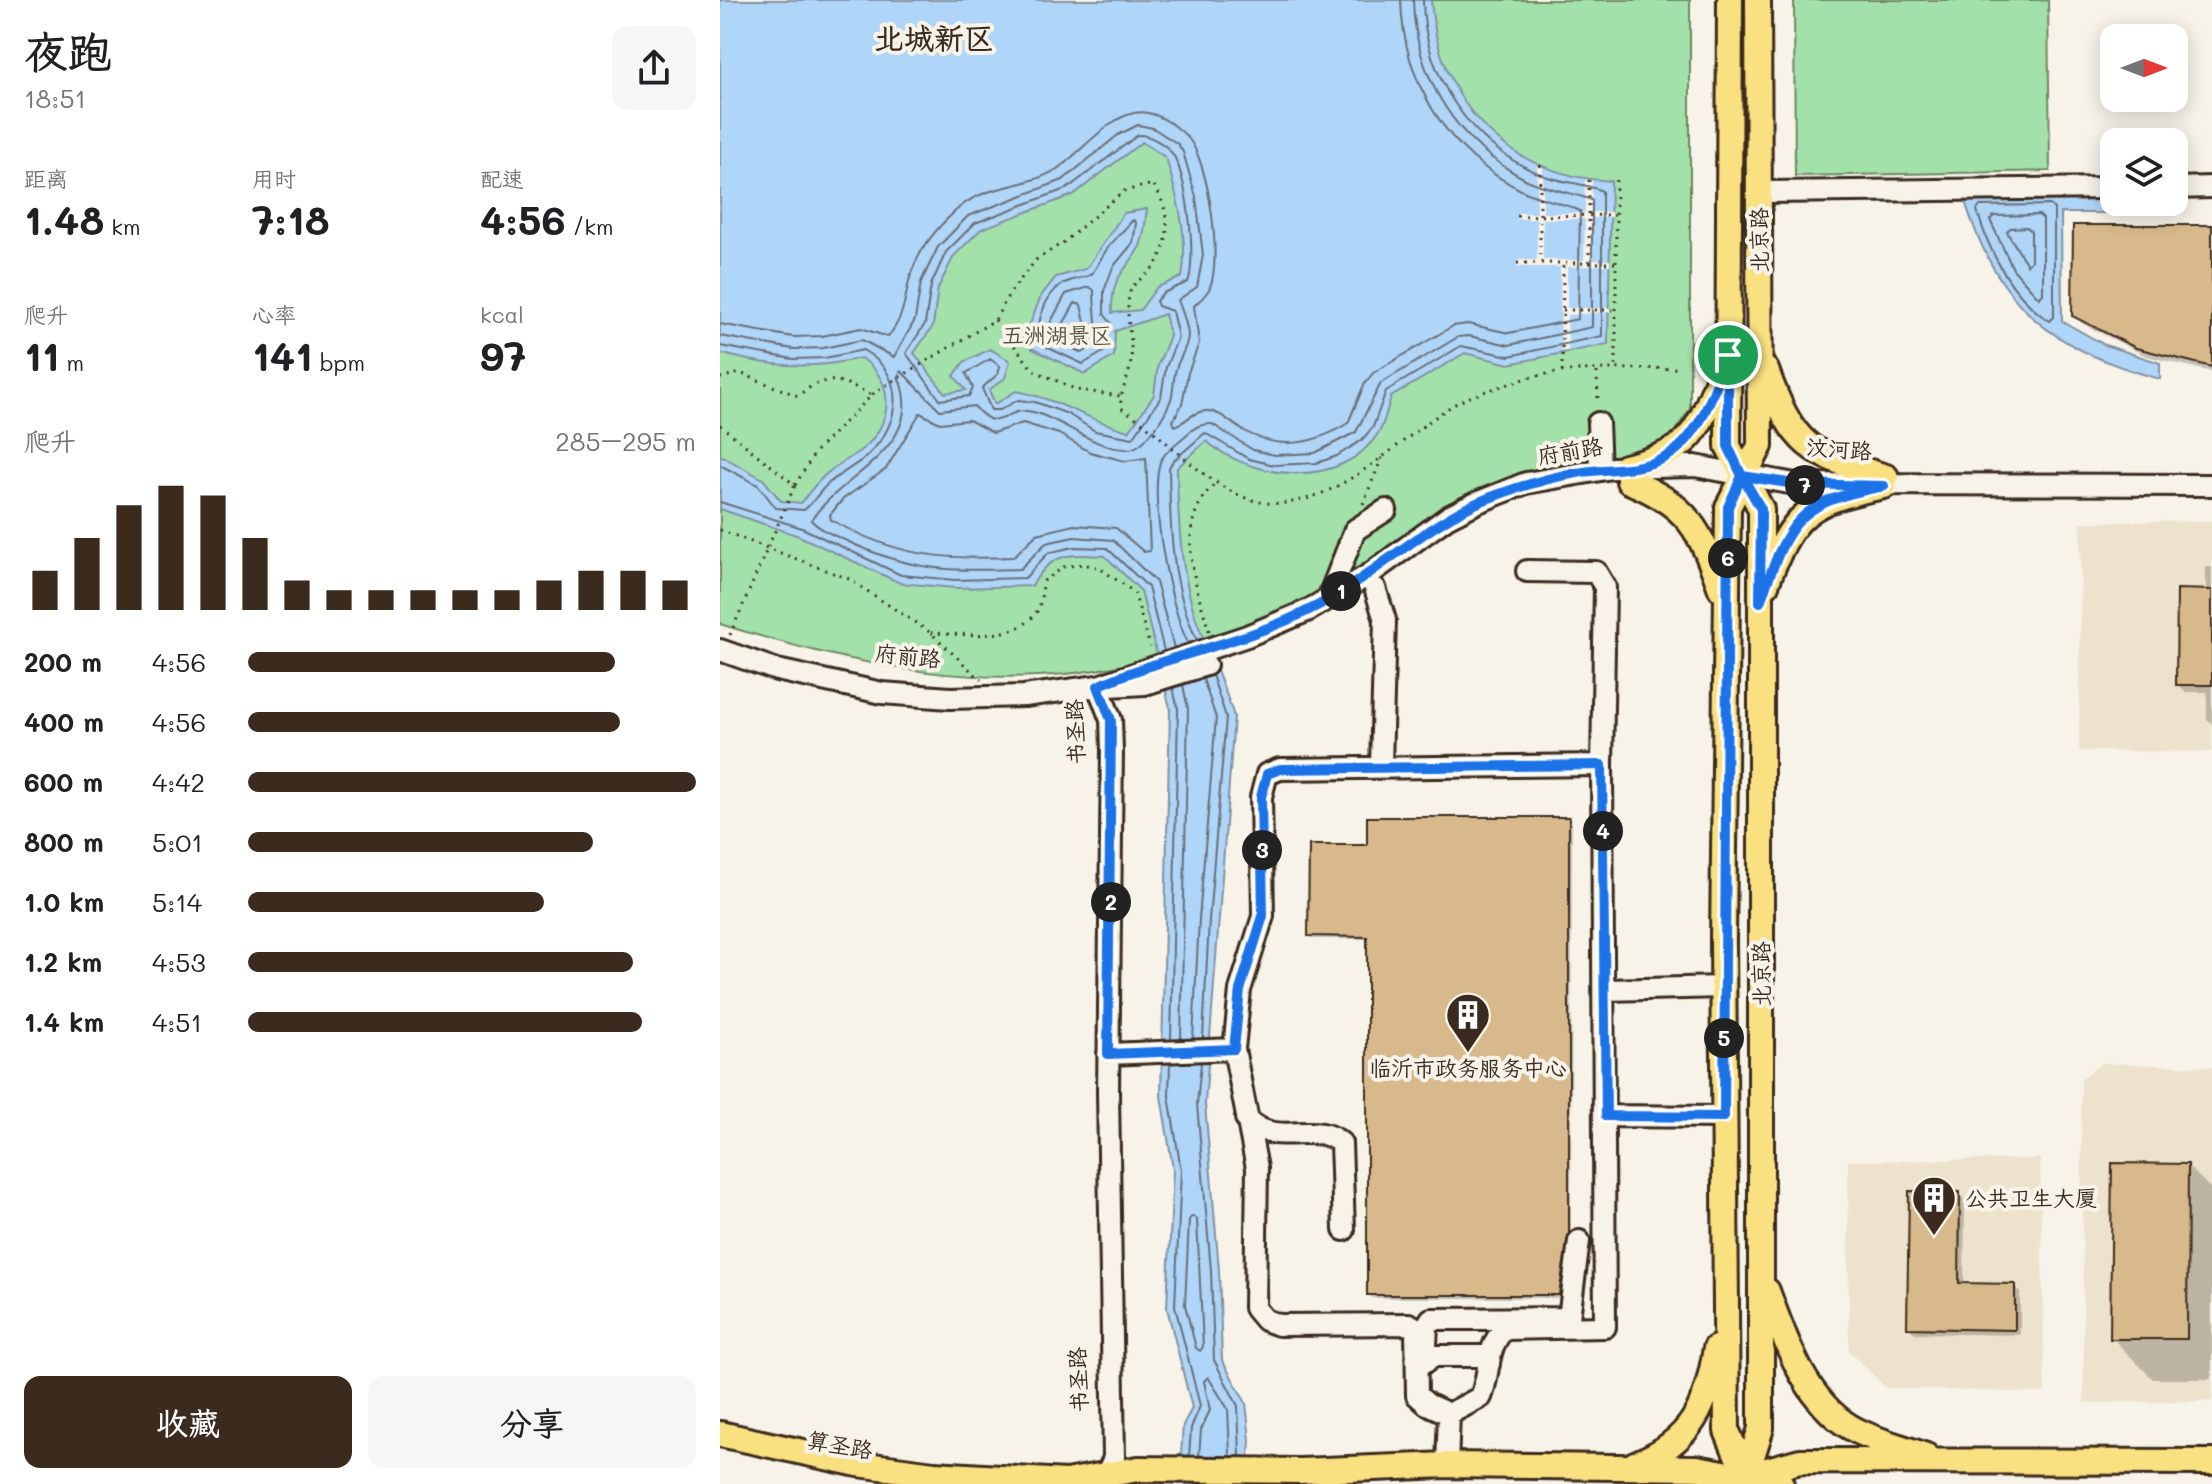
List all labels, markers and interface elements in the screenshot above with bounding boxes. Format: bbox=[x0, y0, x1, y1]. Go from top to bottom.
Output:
district label: 北城新区 bbox=[874, 17, 994, 57]
text: 夜跑 bbox=[24, 22, 112, 79]
north arrow bbox=[2100, 24, 2188, 112]
map controls bbox=[2100, 24, 2188, 216]
button: share bbox=[612, 26, 696, 110]
text: 18:51 bbox=[24, 81, 86, 115]
button: layers bbox=[2100, 128, 2188, 216]
text: 距离 bbox=[24, 164, 68, 193]
text: 用时 bbox=[252, 164, 296, 193]
text: 配速 bbox=[480, 164, 524, 193]
text: 1.48 bbox=[24, 193, 104, 245]
text: 7:18 bbox=[252, 193, 329, 245]
text: 4:56 bbox=[480, 193, 566, 245]
street label: 北京路 bbox=[1744, 207, 1773, 273]
text: km bbox=[104, 212, 140, 241]
text: /km bbox=[566, 212, 613, 241]
text: 爬升 bbox=[24, 300, 68, 329]
text: 心率 bbox=[252, 300, 296, 329]
text: kcal bbox=[480, 300, 524, 329]
park label: 五洲湖景区 bbox=[1002, 320, 1112, 349]
pin bbox=[1694, 321, 1762, 389]
text: 11 bbox=[24, 329, 59, 381]
text: 141 bbox=[252, 329, 313, 381]
text: 97 bbox=[480, 329, 526, 381]
icon: arrive bbox=[1706, 333, 1750, 377]
text: m bbox=[59, 348, 84, 377]
text: bpm bbox=[313, 348, 365, 377]
text: 爬升 bbox=[24, 424, 76, 458]
text: 285–295 m bbox=[555, 424, 696, 458]
street label: 府前路 bbox=[1535, 430, 1605, 471]
street label: 汶河路 bbox=[1805, 432, 1873, 465]
pin: 7 bbox=[1785, 465, 1825, 505]
text: 7 bbox=[1799, 470, 1811, 499]
pin: 6 bbox=[1708, 538, 1748, 578]
text: 6 bbox=[1721, 543, 1735, 572]
pin: 1 bbox=[1321, 571, 1361, 611]
text: 1 bbox=[1336, 576, 1346, 605]
street label: 府前路 bbox=[874, 638, 942, 673]
text: 200 m bbox=[24, 645, 102, 679]
text: 4:56 bbox=[152, 645, 206, 679]
street label: 书圣路 bbox=[1059, 699, 1090, 766]
text: 400 m bbox=[24, 705, 104, 739]
text: 4:56 bbox=[152, 705, 206, 739]
text: 600 m bbox=[24, 765, 103, 799]
text: 4:42 bbox=[152, 765, 205, 799]
pin: 4 bbox=[1583, 811, 1623, 851]
text: 4 bbox=[1596, 816, 1610, 845]
text: 800 m bbox=[24, 825, 104, 859]
text: 5:01 bbox=[152, 825, 203, 859]
pin: 3 bbox=[1242, 830, 1282, 870]
text: 3 bbox=[1255, 835, 1269, 864]
pin: 2 bbox=[1091, 882, 1131, 922]
text: 1.0 km bbox=[24, 885, 104, 919]
text: 5:14 bbox=[152, 885, 202, 919]
text: 2 bbox=[1105, 887, 1117, 916]
street label: 北京路 bbox=[1746, 941, 1775, 1007]
text: 1.2 km bbox=[24, 945, 102, 979]
text: 4:53 bbox=[152, 945, 206, 979]
building icon: 临沂市政务服务中心 bbox=[1444, 991, 1492, 1054]
text: 1.4 km bbox=[24, 1005, 104, 1039]
text: 4:51 bbox=[152, 1005, 202, 1039]
pin: 5 bbox=[1704, 1018, 1744, 1058]
text: 5 bbox=[1718, 1023, 1730, 1052]
place label: 临沂市政务服务中心 bbox=[1369, 1053, 1567, 1082]
building icon: 公共卫生大厦 bbox=[1910, 1174, 1958, 1237]
place label: 公共卫生大厦 bbox=[1965, 1183, 2097, 1212]
street label: 书圣路 bbox=[1062, 1347, 1093, 1414]
button: 收藏 bbox=[24, 1376, 352, 1468]
button: 分享 bbox=[368, 1376, 696, 1468]
street label: 算圣路 bbox=[805, 1424, 875, 1465]

